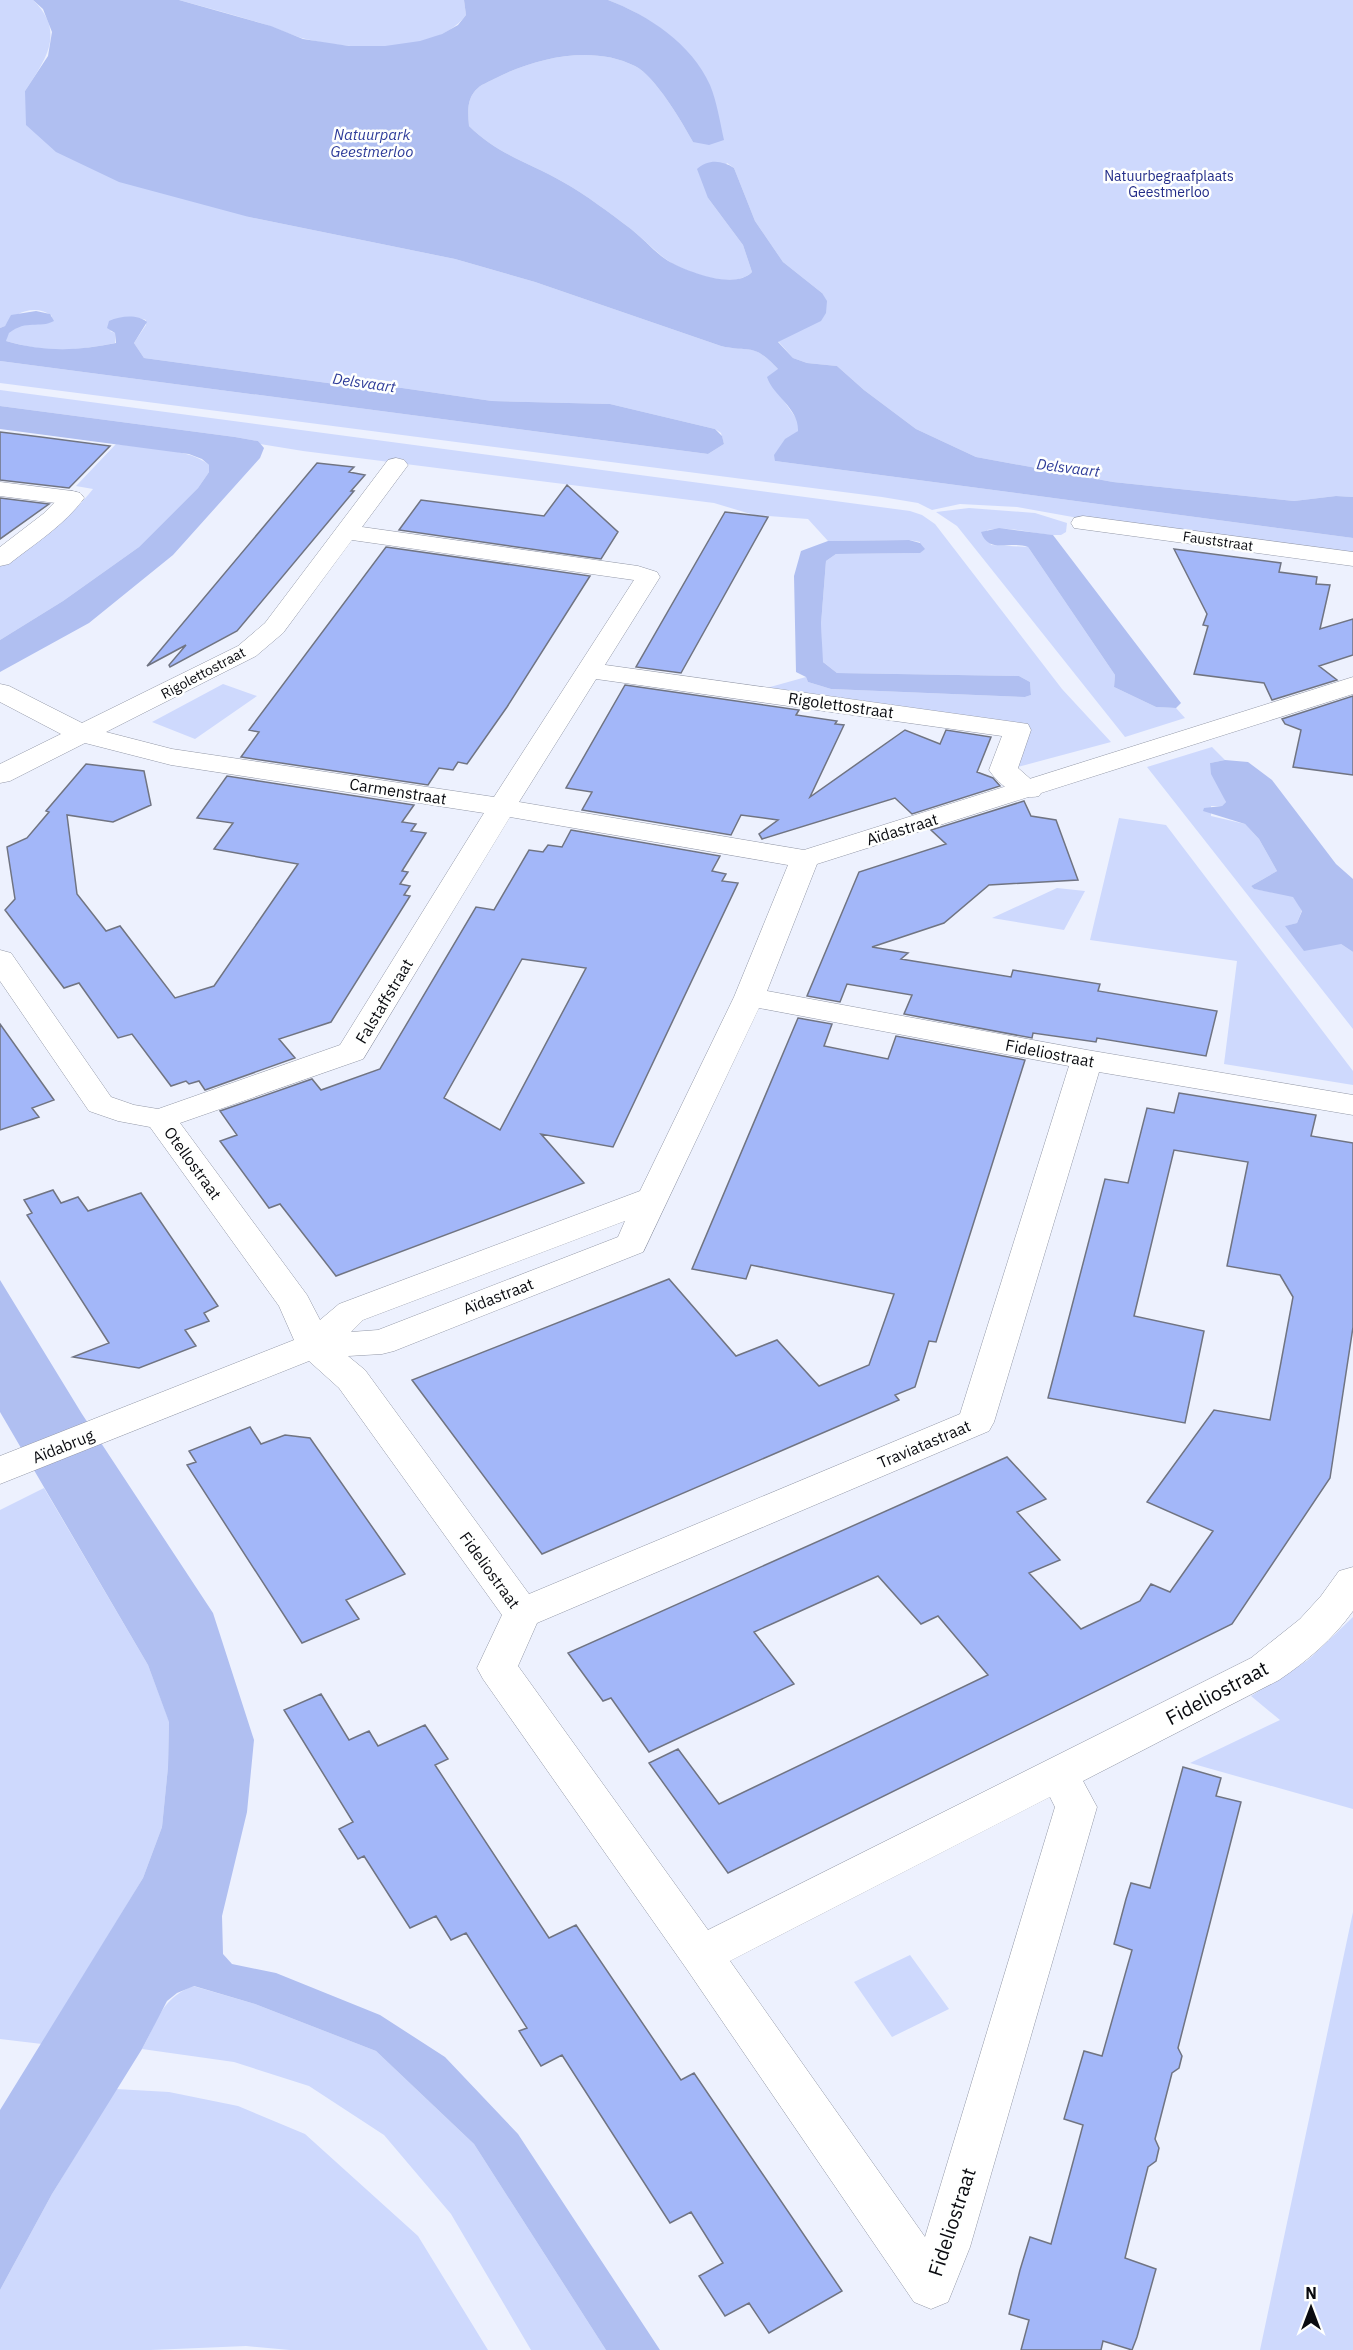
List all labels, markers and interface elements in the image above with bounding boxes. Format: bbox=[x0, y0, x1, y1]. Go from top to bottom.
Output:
water label: Natuurpark Geestmerloo bbox=[330, 125, 414, 161]
park label: Natuurbegraafplaats Geestmerloo bbox=[1104, 167, 1234, 201]
water label: Delsvaart bbox=[331, 369, 398, 396]
water label: Delsvaart bbox=[1036, 454, 1102, 481]
street label: Fauststraat bbox=[1182, 527, 1254, 555]
street label: Rigolettostraat bbox=[158, 643, 248, 703]
street label: Rigolettostraat bbox=[787, 688, 895, 722]
street label: Carmenstraat bbox=[348, 773, 448, 809]
street label: Aïdastraat bbox=[864, 809, 940, 849]
street label: Falstaffstraat bbox=[351, 955, 417, 1047]
street label: Fideliostraat bbox=[1004, 1035, 1096, 1071]
street label: Otellostraat bbox=[160, 1123, 226, 1203]
street label: Aïdastraat bbox=[460, 1273, 536, 1319]
street label: Traviatastraat bbox=[875, 1415, 973, 1473]
street label: Aïdabrug bbox=[29, 1424, 97, 1467]
street label: Fideliostraat bbox=[455, 1528, 525, 1612]
street label: Fideliostraat bbox=[1161, 1654, 1273, 1731]
street label: Fideliostraat bbox=[921, 2164, 982, 2280]
north arrow bbox=[1281, 2278, 1341, 2338]
text: N bbox=[1305, 2283, 1317, 2303]

